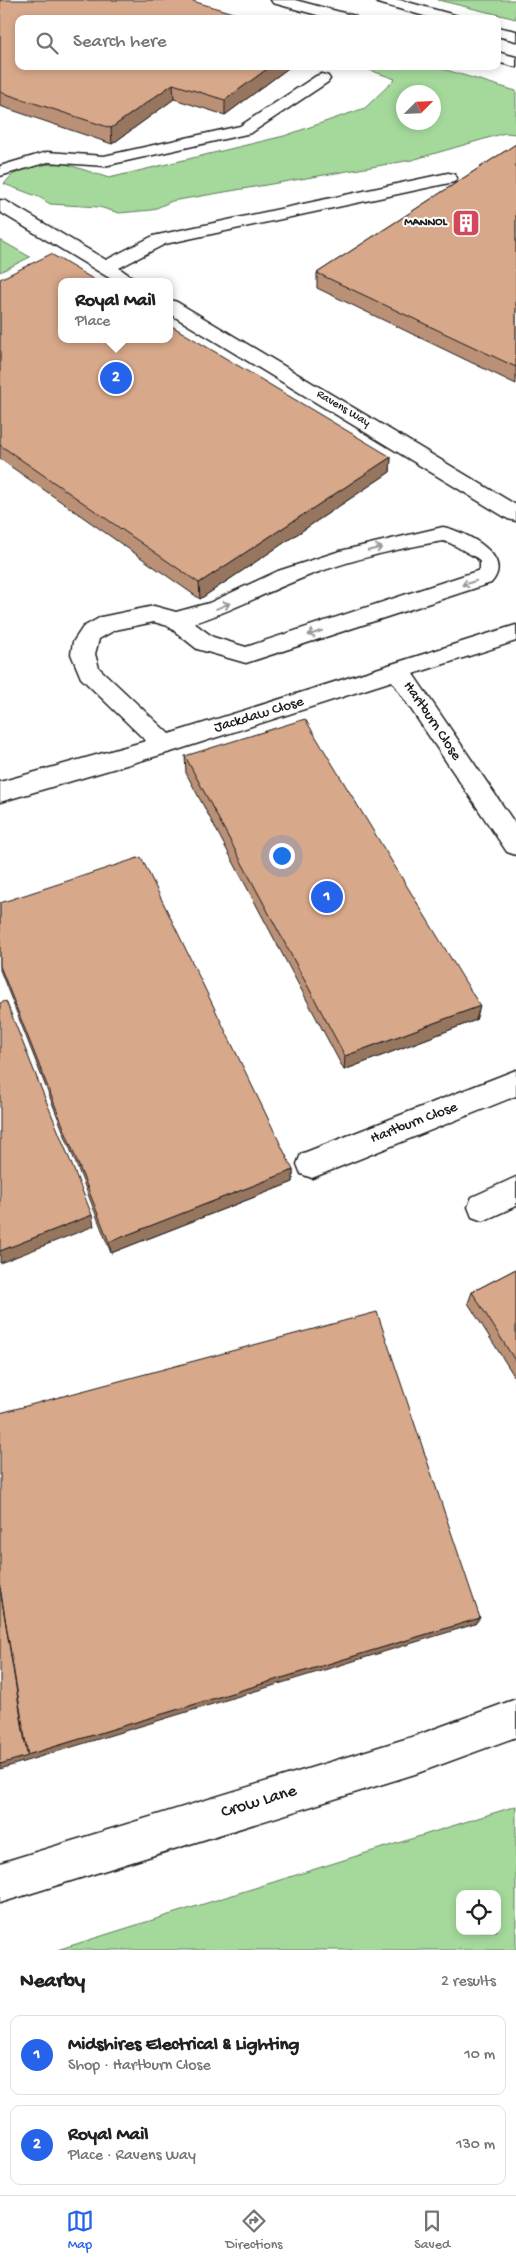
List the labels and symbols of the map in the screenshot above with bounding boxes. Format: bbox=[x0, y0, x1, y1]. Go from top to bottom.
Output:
north arrow bbox=[396, 85, 441, 130]
building icon: MANNOL bbox=[451, 208, 481, 238]
place label: MANNOL bbox=[404, 216, 449, 230]
pin: 2 bbox=[100, 359, 132, 397]
street label: Ravens Way bbox=[314, 388, 372, 431]
one-way arrow bbox=[366, 544, 382, 554]
one-way arrow bbox=[462, 579, 478, 588]
one-way arrow bbox=[215, 600, 230, 610]
one-way arrow bbox=[307, 629, 323, 639]
street label: Hartburn Close bbox=[399, 678, 465, 764]
street label: Jackdaw Close bbox=[212, 693, 306, 737]
your location bbox=[269, 843, 295, 869]
pin: 1 bbox=[311, 878, 343, 916]
street label: Hartburn Close bbox=[368, 1098, 460, 1148]
street label: Crow Lane bbox=[219, 1780, 300, 1823]

